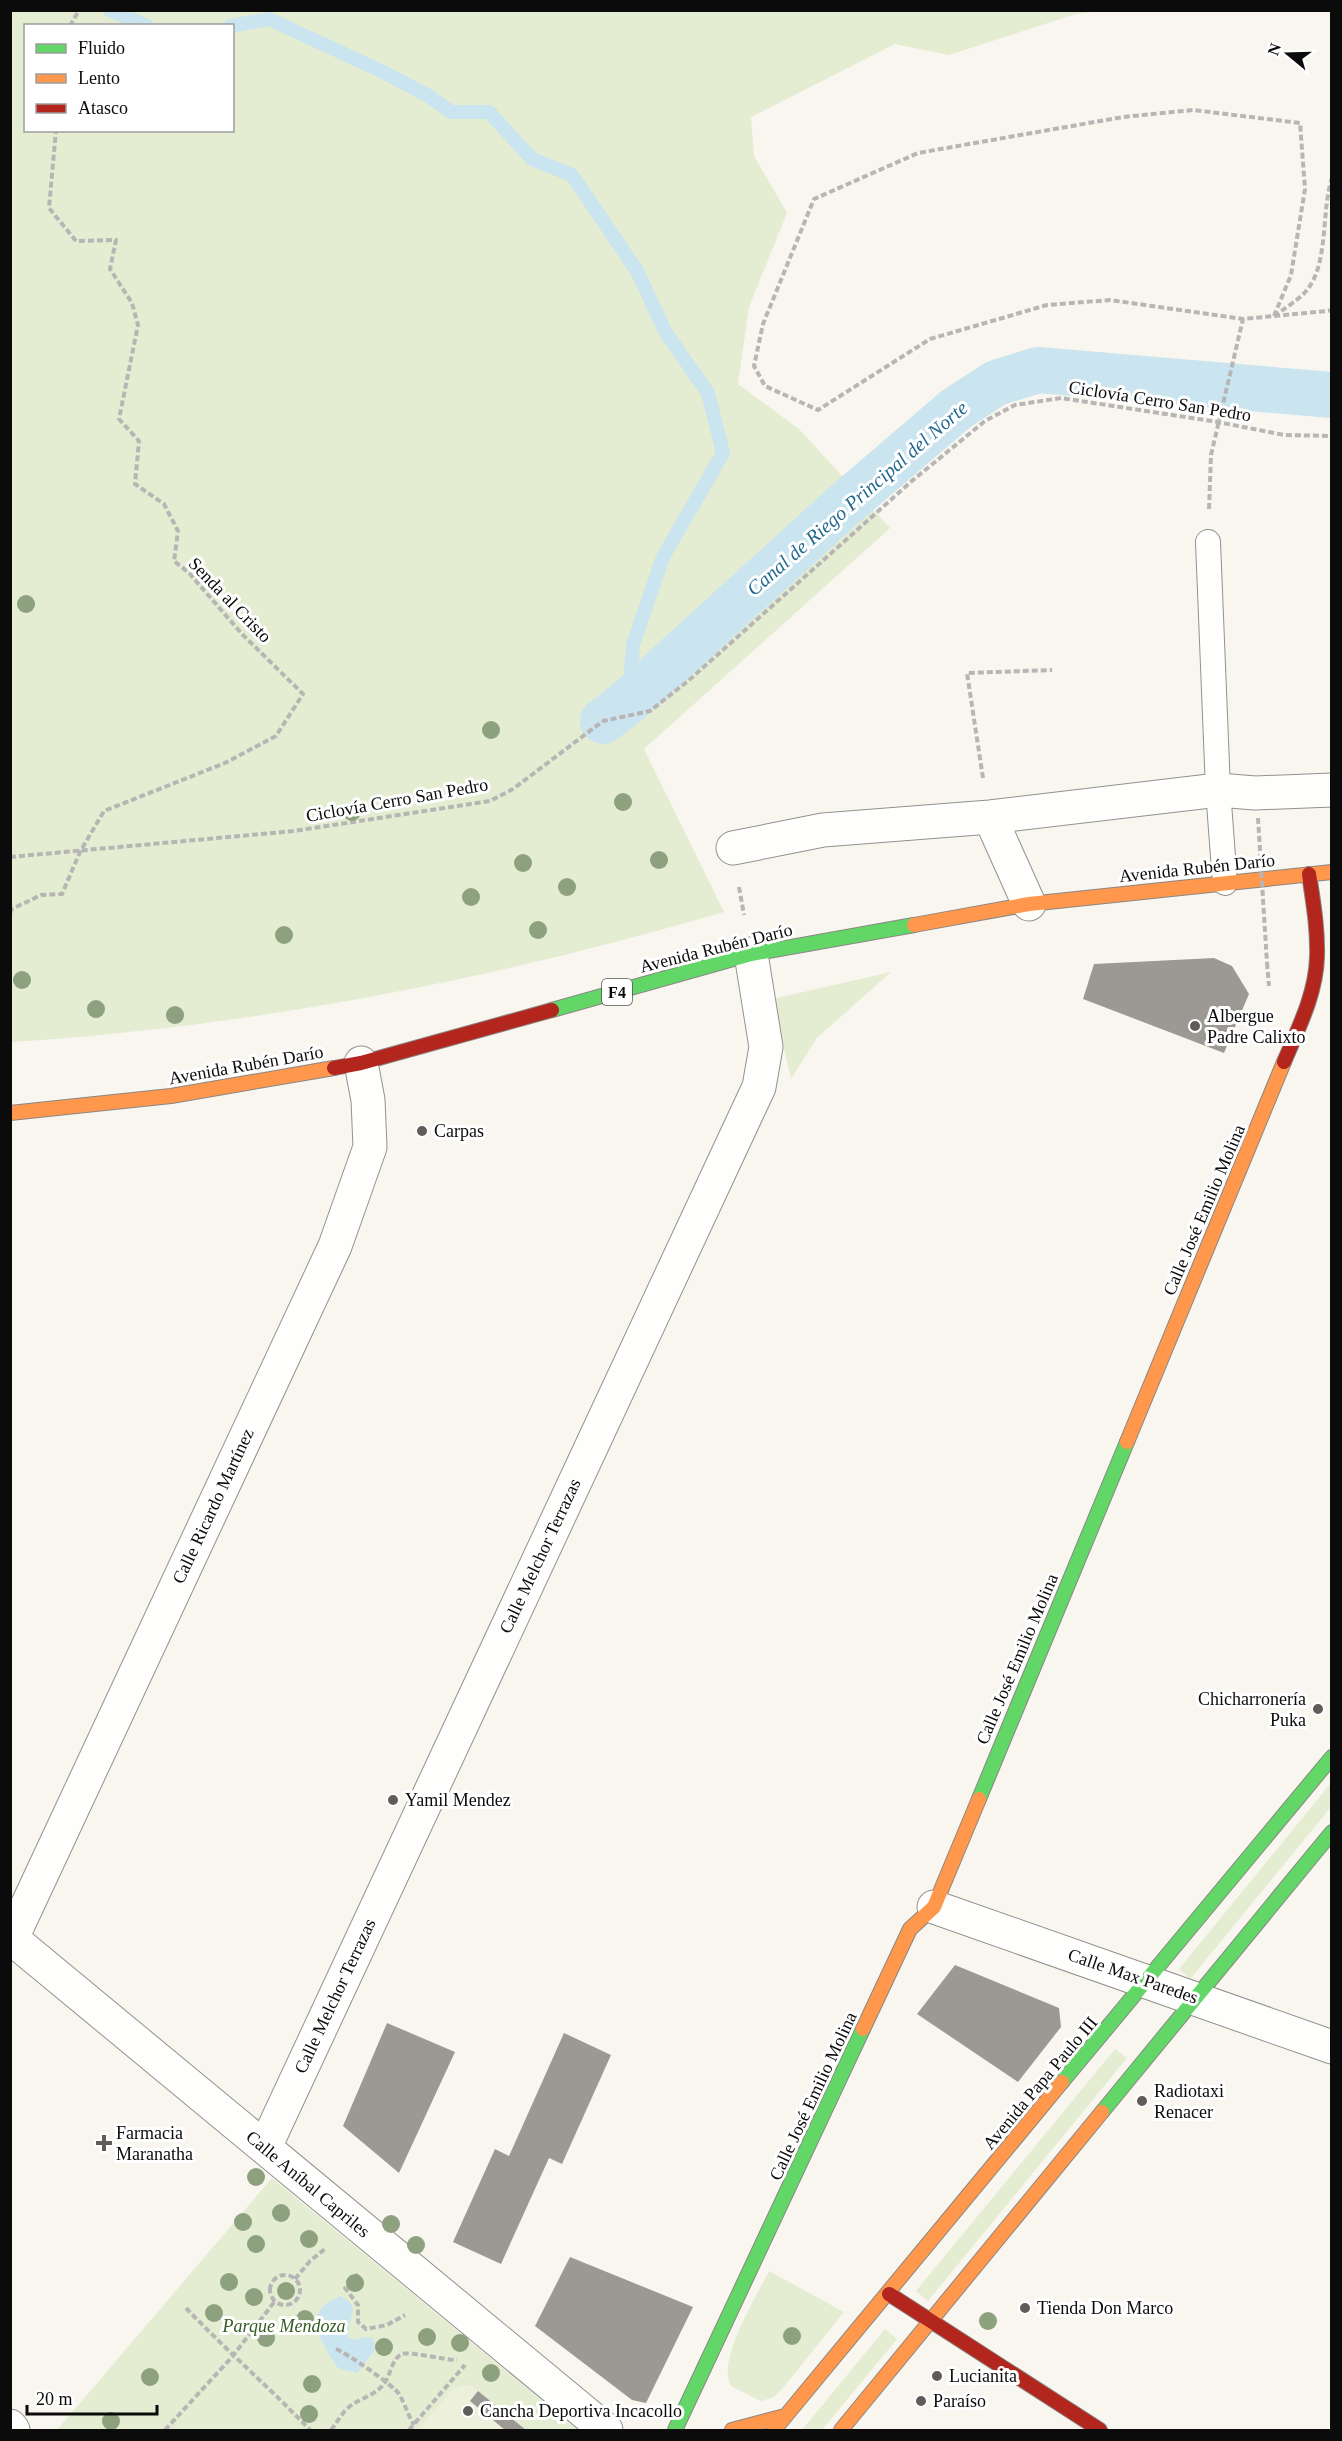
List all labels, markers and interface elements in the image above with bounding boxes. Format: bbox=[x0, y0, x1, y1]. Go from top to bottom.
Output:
legend bbox=[24, 24, 234, 132]
north arrow bbox=[1258, 24, 1318, 84]
text: Fluido bbox=[78, 38, 125, 58]
text: N bbox=[1264, 41, 1284, 58]
text: Lento bbox=[78, 68, 120, 88]
text: Atasco bbox=[78, 98, 128, 118]
street label: Ciclovía Cerro San Pedro bbox=[1067, 377, 1253, 425]
water label: Canal de Riego Principal del Norte bbox=[742, 396, 972, 601]
street label: Senda al Cristo bbox=[185, 553, 275, 647]
street label: Ciclovía Cerro San Pedro bbox=[304, 774, 490, 826]
street label: Avenida Rubén Darío bbox=[1118, 850, 1276, 886]
street label: Avenida Rubén Darío bbox=[638, 919, 794, 977]
road number: F4 bbox=[602, 979, 632, 1005]
place label: Albergue Padre Calixto bbox=[1207, 1006, 1305, 1047]
marker: Albergue Padre Calixto bbox=[1188, 1019, 1202, 1033]
street label: Avenida Rubén Darío bbox=[167, 1042, 325, 1088]
place label: Carpas bbox=[434, 1121, 484, 1141]
street label: Calle José Emilio Molina bbox=[1159, 1122, 1249, 1298]
marker: Carpas bbox=[415, 1124, 429, 1138]
street label: Calle Ricardo Martínez bbox=[168, 1425, 258, 1587]
street label: Calle Melchor Terrazas bbox=[495, 1475, 585, 1637]
street label: Calle José Emilio Molina bbox=[972, 1571, 1062, 1747]
place label: Chicharronería Puka bbox=[1198, 1689, 1306, 1730]
marker: Chicharronería Puka bbox=[1311, 1702, 1325, 1716]
place label: Yamil Mendez bbox=[405, 1790, 511, 1810]
marker: Yamil Mendez bbox=[386, 1793, 400, 1807]
street label: Calle Melchor Terrazas bbox=[290, 1915, 380, 2077]
street label: Calle Max Paredes bbox=[1065, 1944, 1201, 2008]
street label: Calle José Emilio Molina bbox=[765, 2009, 861, 2183]
street label: Avenida Papa Paulo III bbox=[979, 2013, 1101, 2153]
place label: Radiotaxi Renacer bbox=[1154, 2081, 1224, 2122]
marker: Radiotaxi Renacer bbox=[1135, 2094, 1149, 2108]
place label: Farmacia Maranatha bbox=[116, 2123, 193, 2164]
street label: Calle Aníbal Capriles bbox=[242, 2127, 374, 2241]
marker: Farmacia Maranatha bbox=[97, 2136, 111, 2150]
place label: Tienda Don Marco bbox=[1037, 2298, 1173, 2318]
marker: Tienda Don Marco bbox=[1018, 2301, 1032, 2315]
park label: Parque Mendoza bbox=[222, 2316, 345, 2336]
place label: Lucianita bbox=[949, 2366, 1017, 2386]
marker: Lucianita bbox=[930, 2369, 944, 2383]
scale bar bbox=[27, 2378, 158, 2416]
text: 20 m bbox=[36, 2389, 73, 2409]
place label: Paraíso bbox=[933, 2391, 986, 2411]
marker: Paraíso bbox=[914, 2394, 928, 2408]
place label: Cancha Deportiva Incacollo bbox=[480, 2401, 682, 2421]
marker: Cancha Deportiva Incacollo bbox=[461, 2404, 475, 2418]

